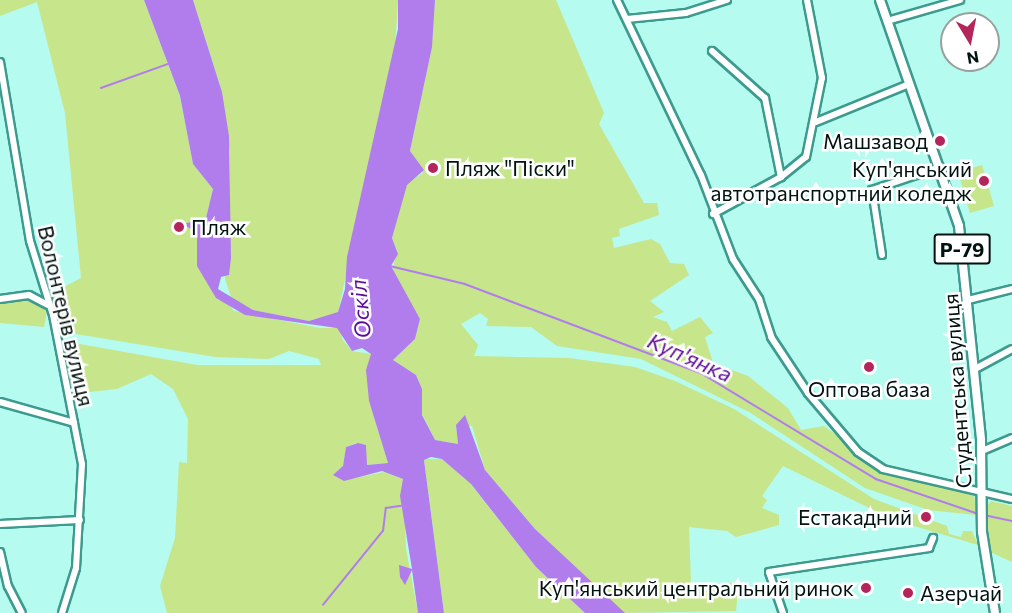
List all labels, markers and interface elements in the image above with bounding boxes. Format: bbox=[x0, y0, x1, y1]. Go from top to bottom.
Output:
north arrow bbox=[940, 12, 1000, 72]
text: N bbox=[965, 48, 980, 69]
place label: Машзавод bbox=[823, 128, 928, 154]
marker: Машзавод bbox=[933, 134, 947, 148]
place label: Пляж "Піски" bbox=[445, 155, 575, 181]
place label: Куп'янський автотранспортний коледж bbox=[711, 156, 972, 206]
marker: Пляж "Піски" bbox=[426, 161, 440, 175]
marker: Куп'янський автотранспортний коледж bbox=[977, 174, 991, 188]
place label: Пляж bbox=[191, 214, 246, 240]
marker: Пляж bbox=[172, 220, 186, 234]
street label: Волонтерів вулиця bbox=[33, 223, 99, 409]
road number: Р-79 bbox=[934, 232, 990, 266]
water label: Оскіл bbox=[344, 278, 376, 340]
street label: Студентська вулиця bbox=[938, 293, 976, 489]
water label: Куп'янка bbox=[644, 327, 736, 387]
marker: Оптова база bbox=[862, 360, 876, 374]
place label: Оптова база bbox=[808, 376, 930, 402]
place label: Естакадний bbox=[798, 504, 912, 530]
marker: Естакадний bbox=[917, 508, 935, 526]
place label: Куп'янський центральний ринок bbox=[539, 575, 854, 601]
place label: Азерчай bbox=[920, 580, 1002, 606]
marker: Куп'янський центральний ринок bbox=[859, 581, 873, 595]
marker: Азерчай bbox=[901, 586, 915, 600]

